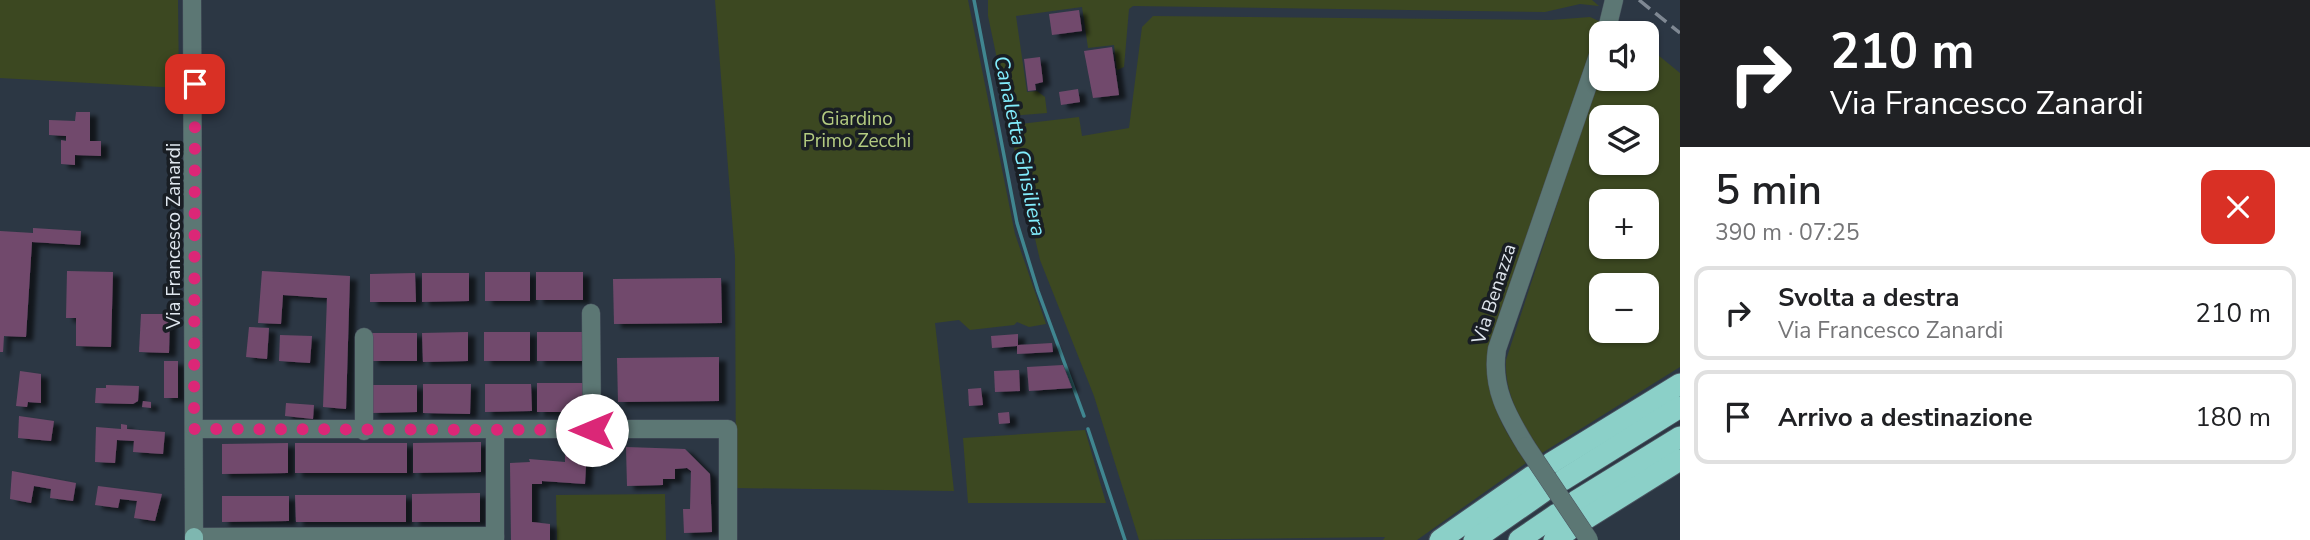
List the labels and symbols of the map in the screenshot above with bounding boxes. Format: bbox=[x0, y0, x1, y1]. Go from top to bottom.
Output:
water label: Canaletta Ghisiliera bbox=[987, 53, 1053, 239]
pin bbox=[165, 54, 225, 114]
park label: Giardino Primo Zecchi bbox=[803, 106, 911, 154]
street label: Via Francesco Zanardi bbox=[161, 143, 187, 330]
street label: Via Benazza bbox=[1465, 241, 1522, 348]
position arrow bbox=[555, 393, 629, 467]

